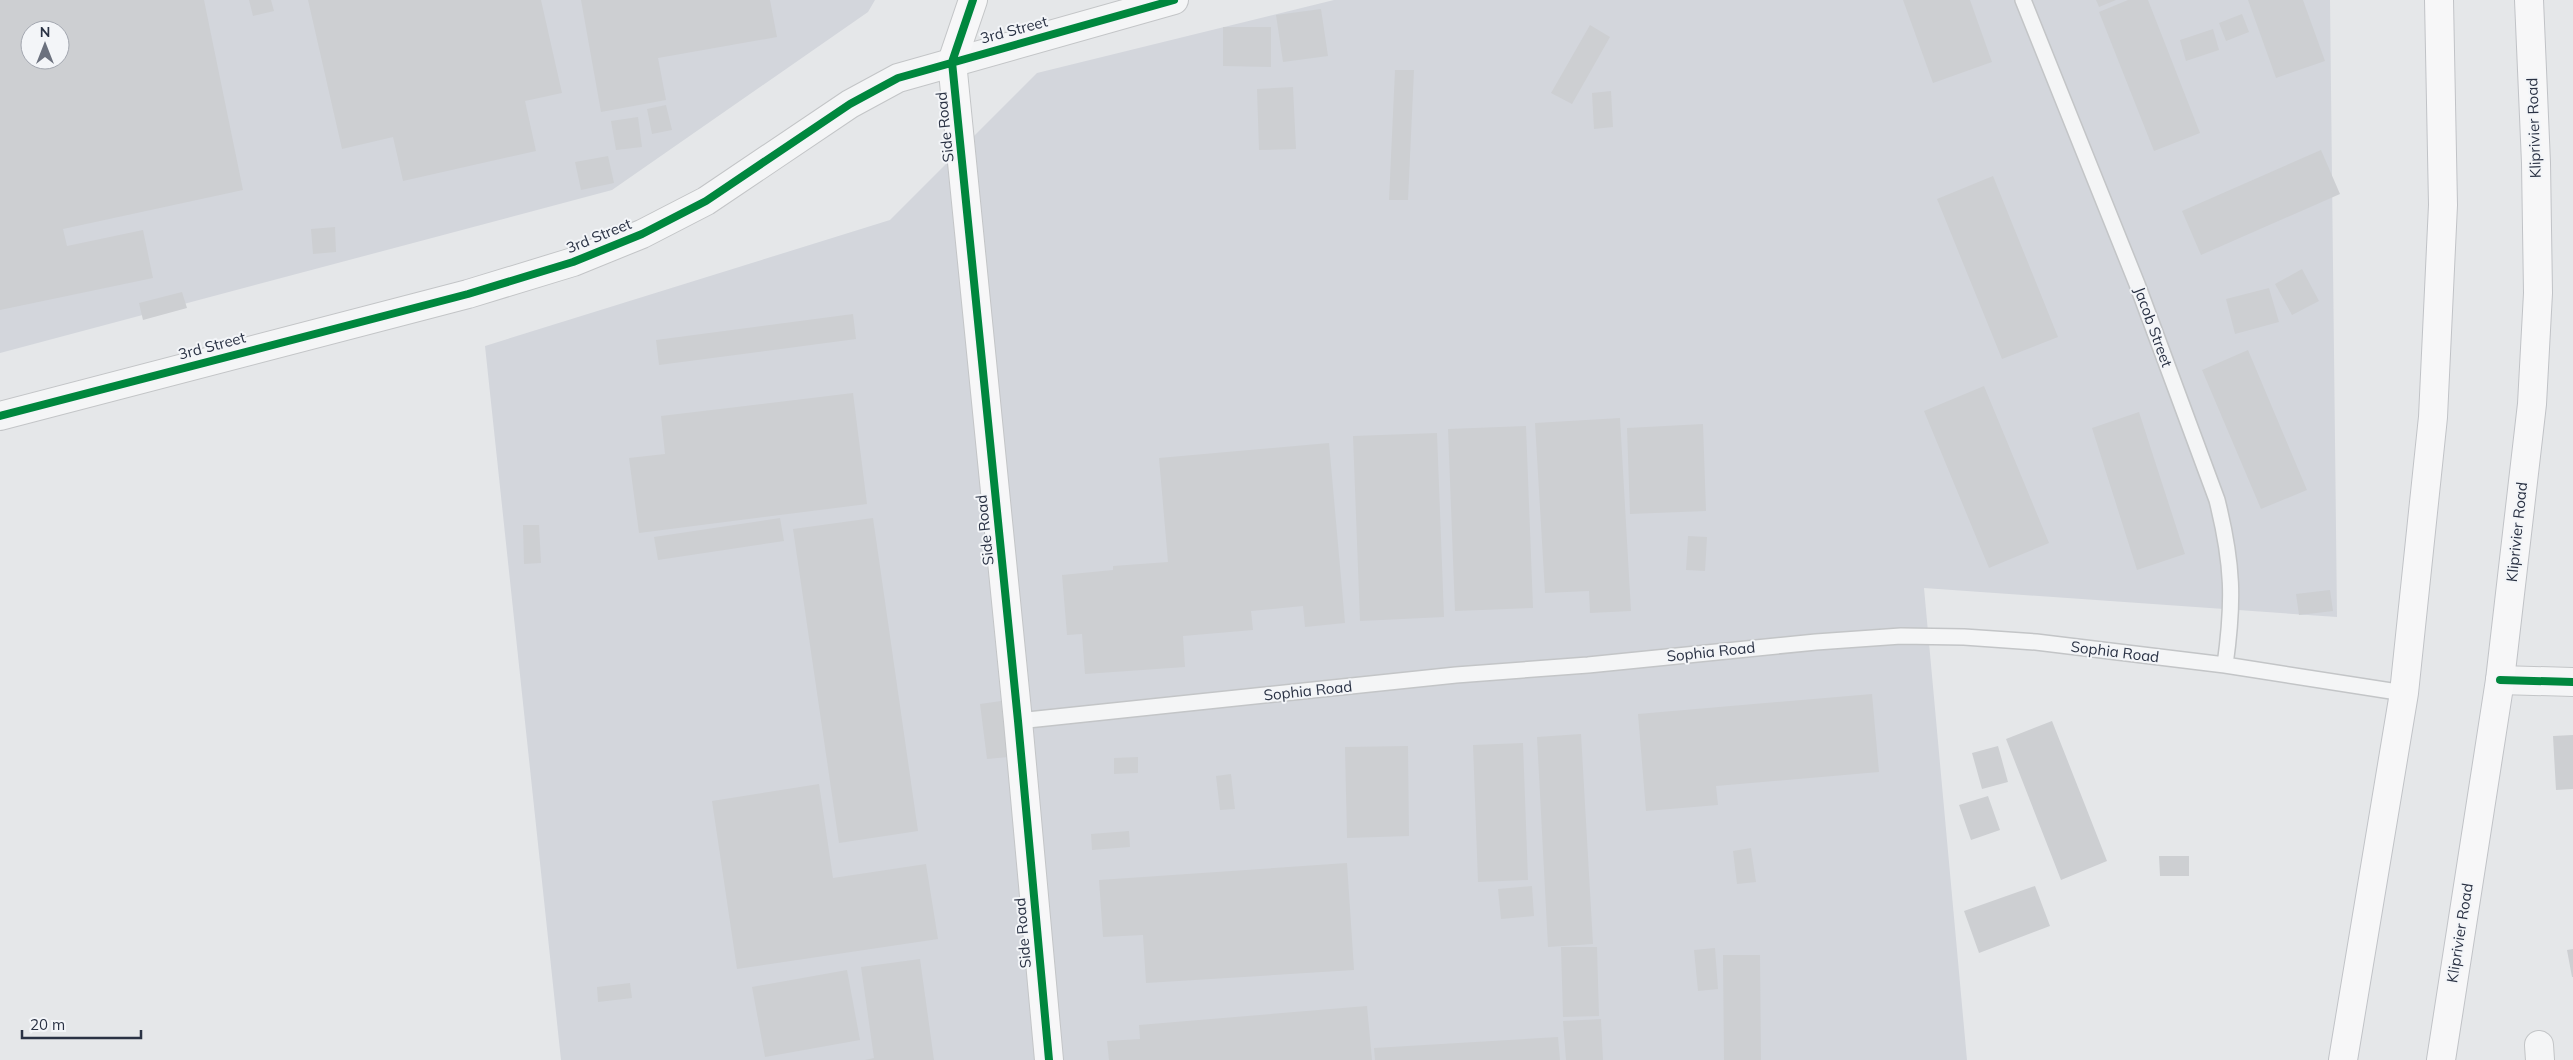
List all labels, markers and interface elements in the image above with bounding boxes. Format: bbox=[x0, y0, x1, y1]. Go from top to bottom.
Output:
street label: 3rd Street bbox=[978, 11, 1050, 48]
north arrow bbox=[20, 20, 70, 70]
text: N bbox=[40, 23, 50, 41]
street label: Kliprivier Road bbox=[2522, 77, 2545, 179]
street label: Side Road bbox=[931, 91, 958, 163]
street label: 3rd Street bbox=[563, 214, 634, 257]
street label: Jacob Street bbox=[2130, 284, 2177, 370]
street label: 3rd Street bbox=[176, 327, 248, 364]
street label: Kliprivier Road bbox=[2502, 481, 2531, 583]
street label: Side Road bbox=[971, 494, 998, 566]
street label: Sophia Road bbox=[1666, 637, 1756, 666]
street label: Sophia Road bbox=[2070, 637, 2160, 666]
street label: Sophia Road bbox=[1263, 676, 1353, 705]
street label: Kliprivier Road bbox=[2442, 882, 2477, 984]
street label: Side Road bbox=[1010, 897, 1035, 969]
scale bar bbox=[22, 1008, 141, 1040]
text: 20 m bbox=[30, 1015, 65, 1034]

